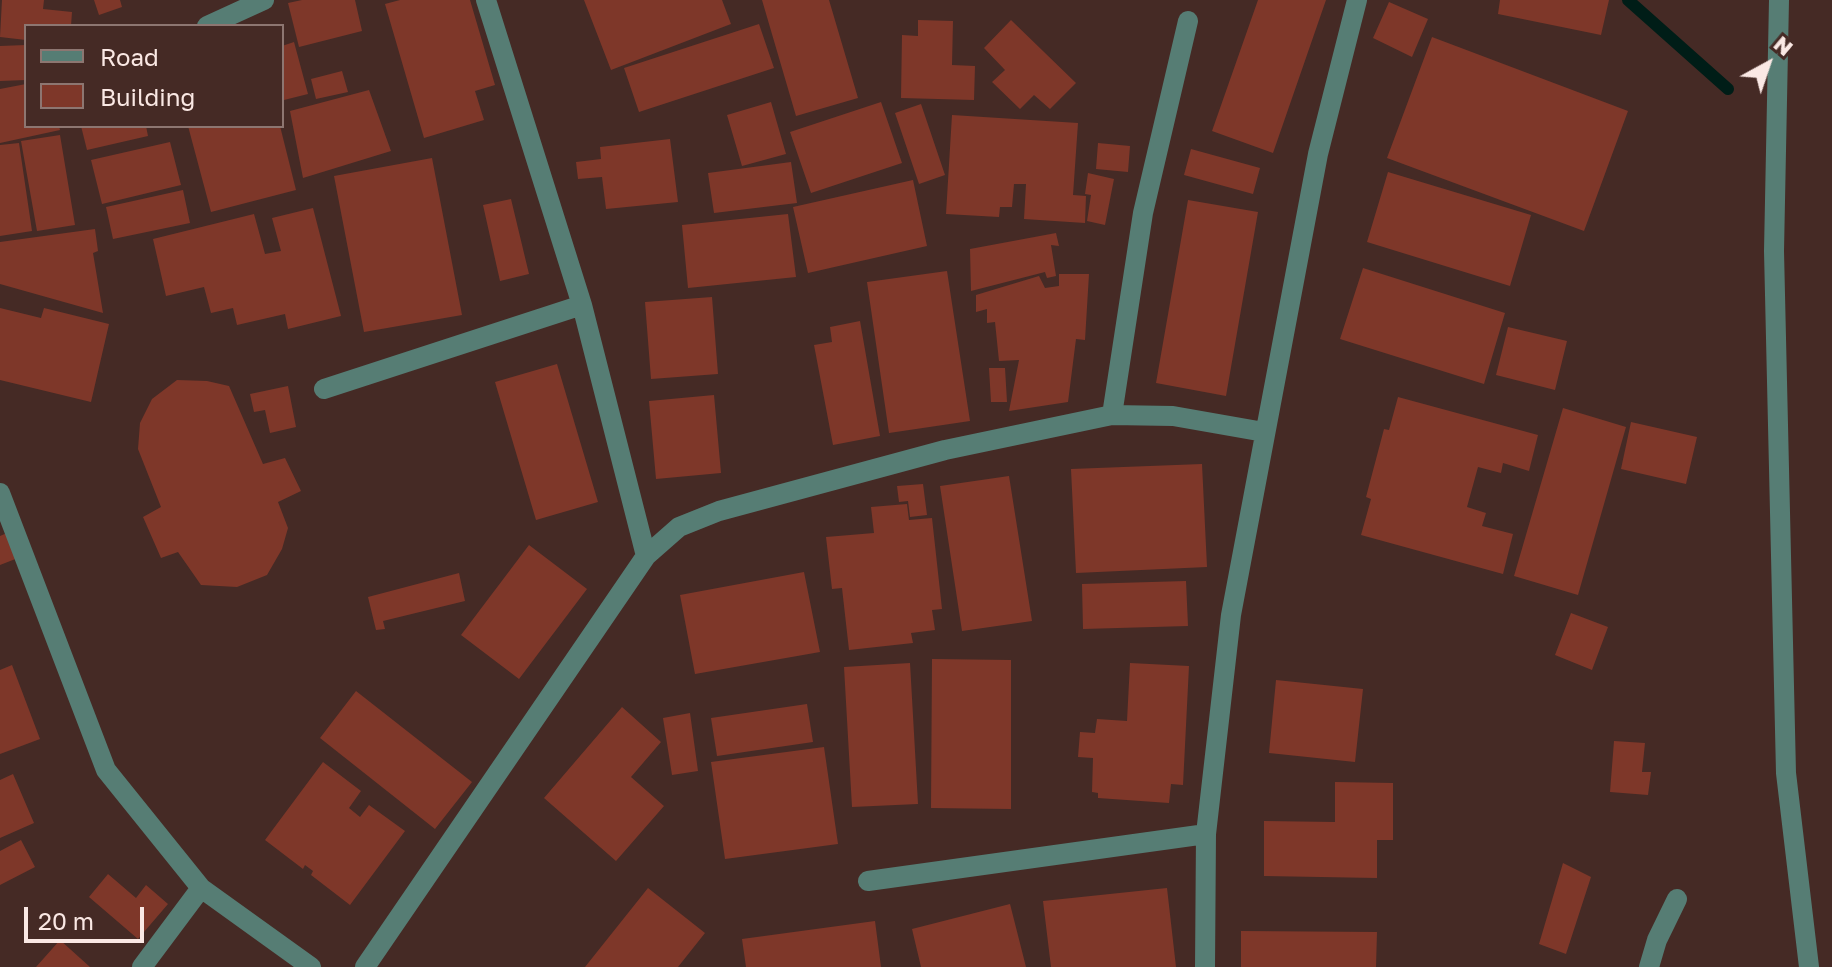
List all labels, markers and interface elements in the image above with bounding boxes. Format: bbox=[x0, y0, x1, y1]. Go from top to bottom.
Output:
legend bbox=[24, 24, 284, 128]
north arrow bbox=[1728, 24, 1808, 104]
text: N bbox=[1769, 30, 1799, 61]
text: Road bbox=[100, 42, 159, 71]
text: Building bbox=[100, 82, 195, 111]
scale bar bbox=[28, 891, 148, 941]
text: 20 m bbox=[38, 906, 94, 935]

